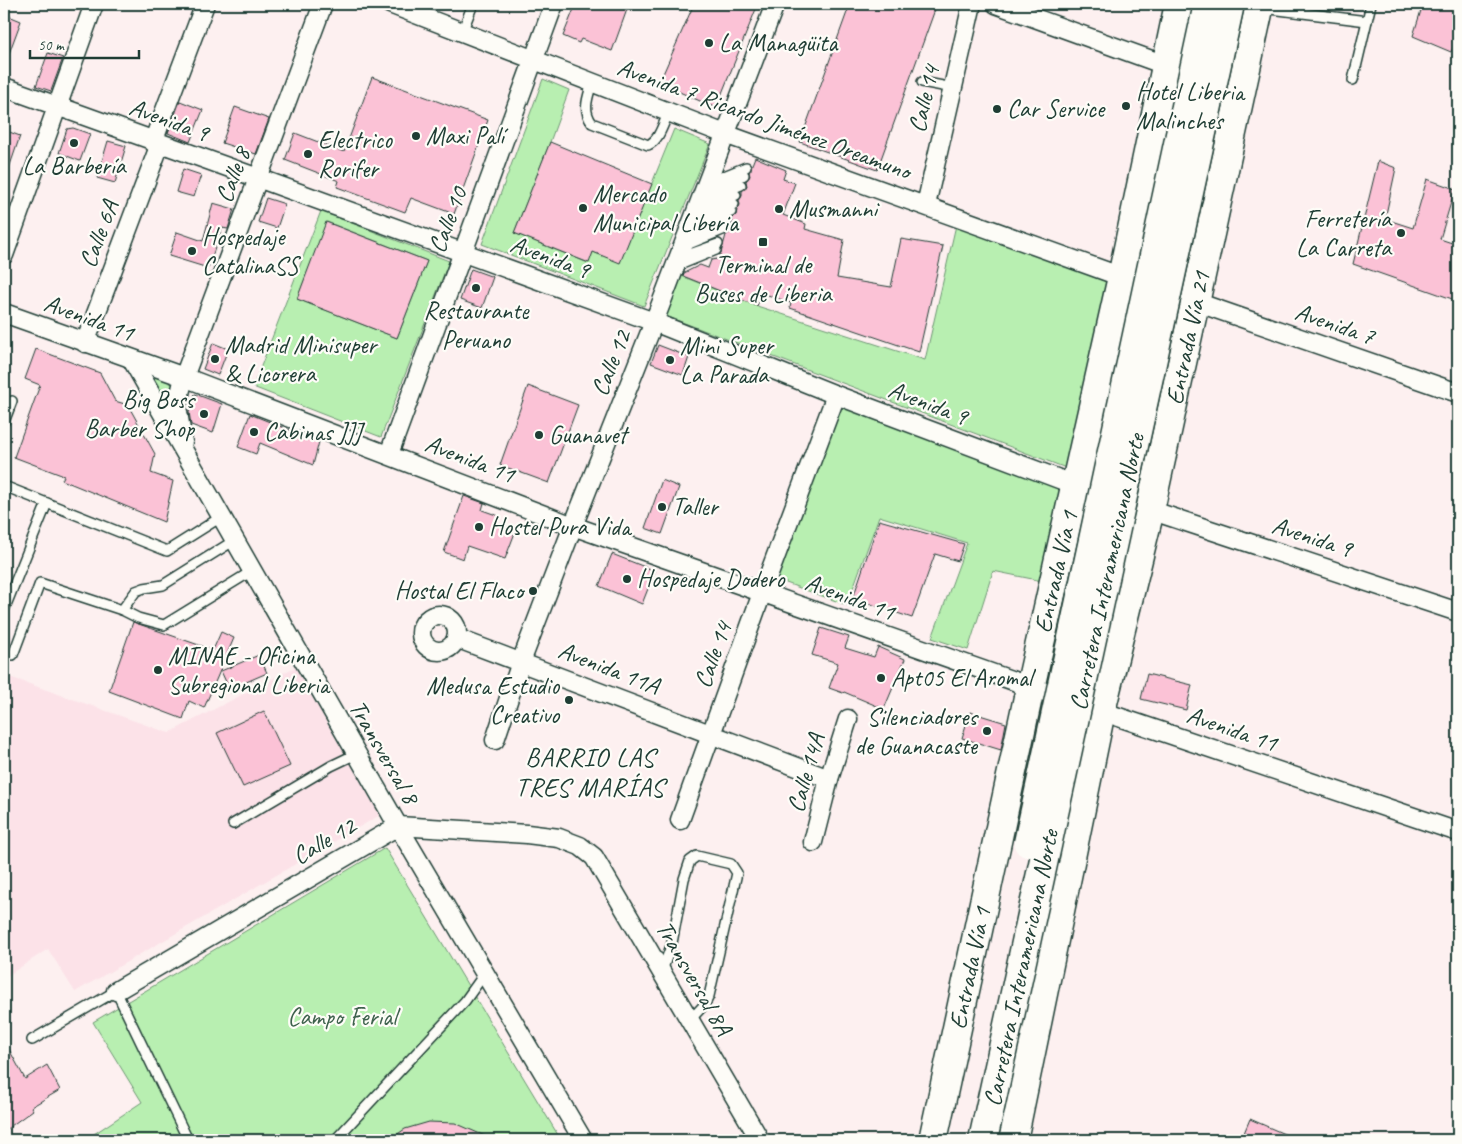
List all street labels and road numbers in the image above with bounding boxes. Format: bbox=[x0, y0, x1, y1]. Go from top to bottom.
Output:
street label: Avenida 7 Ricardo Jiménez Oreamuno bbox=[613, 51, 918, 188]
street label: Calle 14 bbox=[901, 60, 948, 136]
street label: Avenida 9 bbox=[125, 91, 215, 150]
street label: Calle 8 bbox=[208, 140, 259, 207]
street label: Calle 10 bbox=[421, 181, 476, 257]
street label: Calle 6A bbox=[72, 195, 127, 272]
street label: Avenida 9 bbox=[506, 228, 596, 287]
street label: Entrada Vía 21 bbox=[1158, 267, 1218, 407]
street label: Avenida 11 bbox=[40, 287, 140, 350]
street label: Avenida 7 bbox=[1291, 296, 1381, 353]
street label: Calle 12 bbox=[583, 324, 639, 400]
street label: Avenida 9 bbox=[884, 373, 974, 433]
street label: Avenida 11 bbox=[421, 427, 521, 491]
street label: Carretera Interamericana Norte bbox=[1062, 429, 1152, 713]
street label: Entrada Vía 1 bbox=[1026, 506, 1086, 636]
street label: Avenida 9 bbox=[1268, 509, 1358, 565]
street label: Avenida 11 bbox=[801, 566, 901, 629]
street label: Calle 14 bbox=[686, 615, 741, 692]
street label: Avenida 11A bbox=[554, 634, 666, 702]
street label: Transversal 8 bbox=[341, 694, 428, 812]
street label: Avenida 11 bbox=[1183, 699, 1283, 760]
street label: Calle 14A bbox=[780, 729, 833, 816]
street label: Calle 12 bbox=[287, 809, 363, 872]
street label: Carretera Interamericana Norte bbox=[976, 825, 1066, 1109]
street label: Entrada Vía 1 bbox=[941, 902, 999, 1032]
street label: Transversal 8A bbox=[648, 915, 740, 1042]

